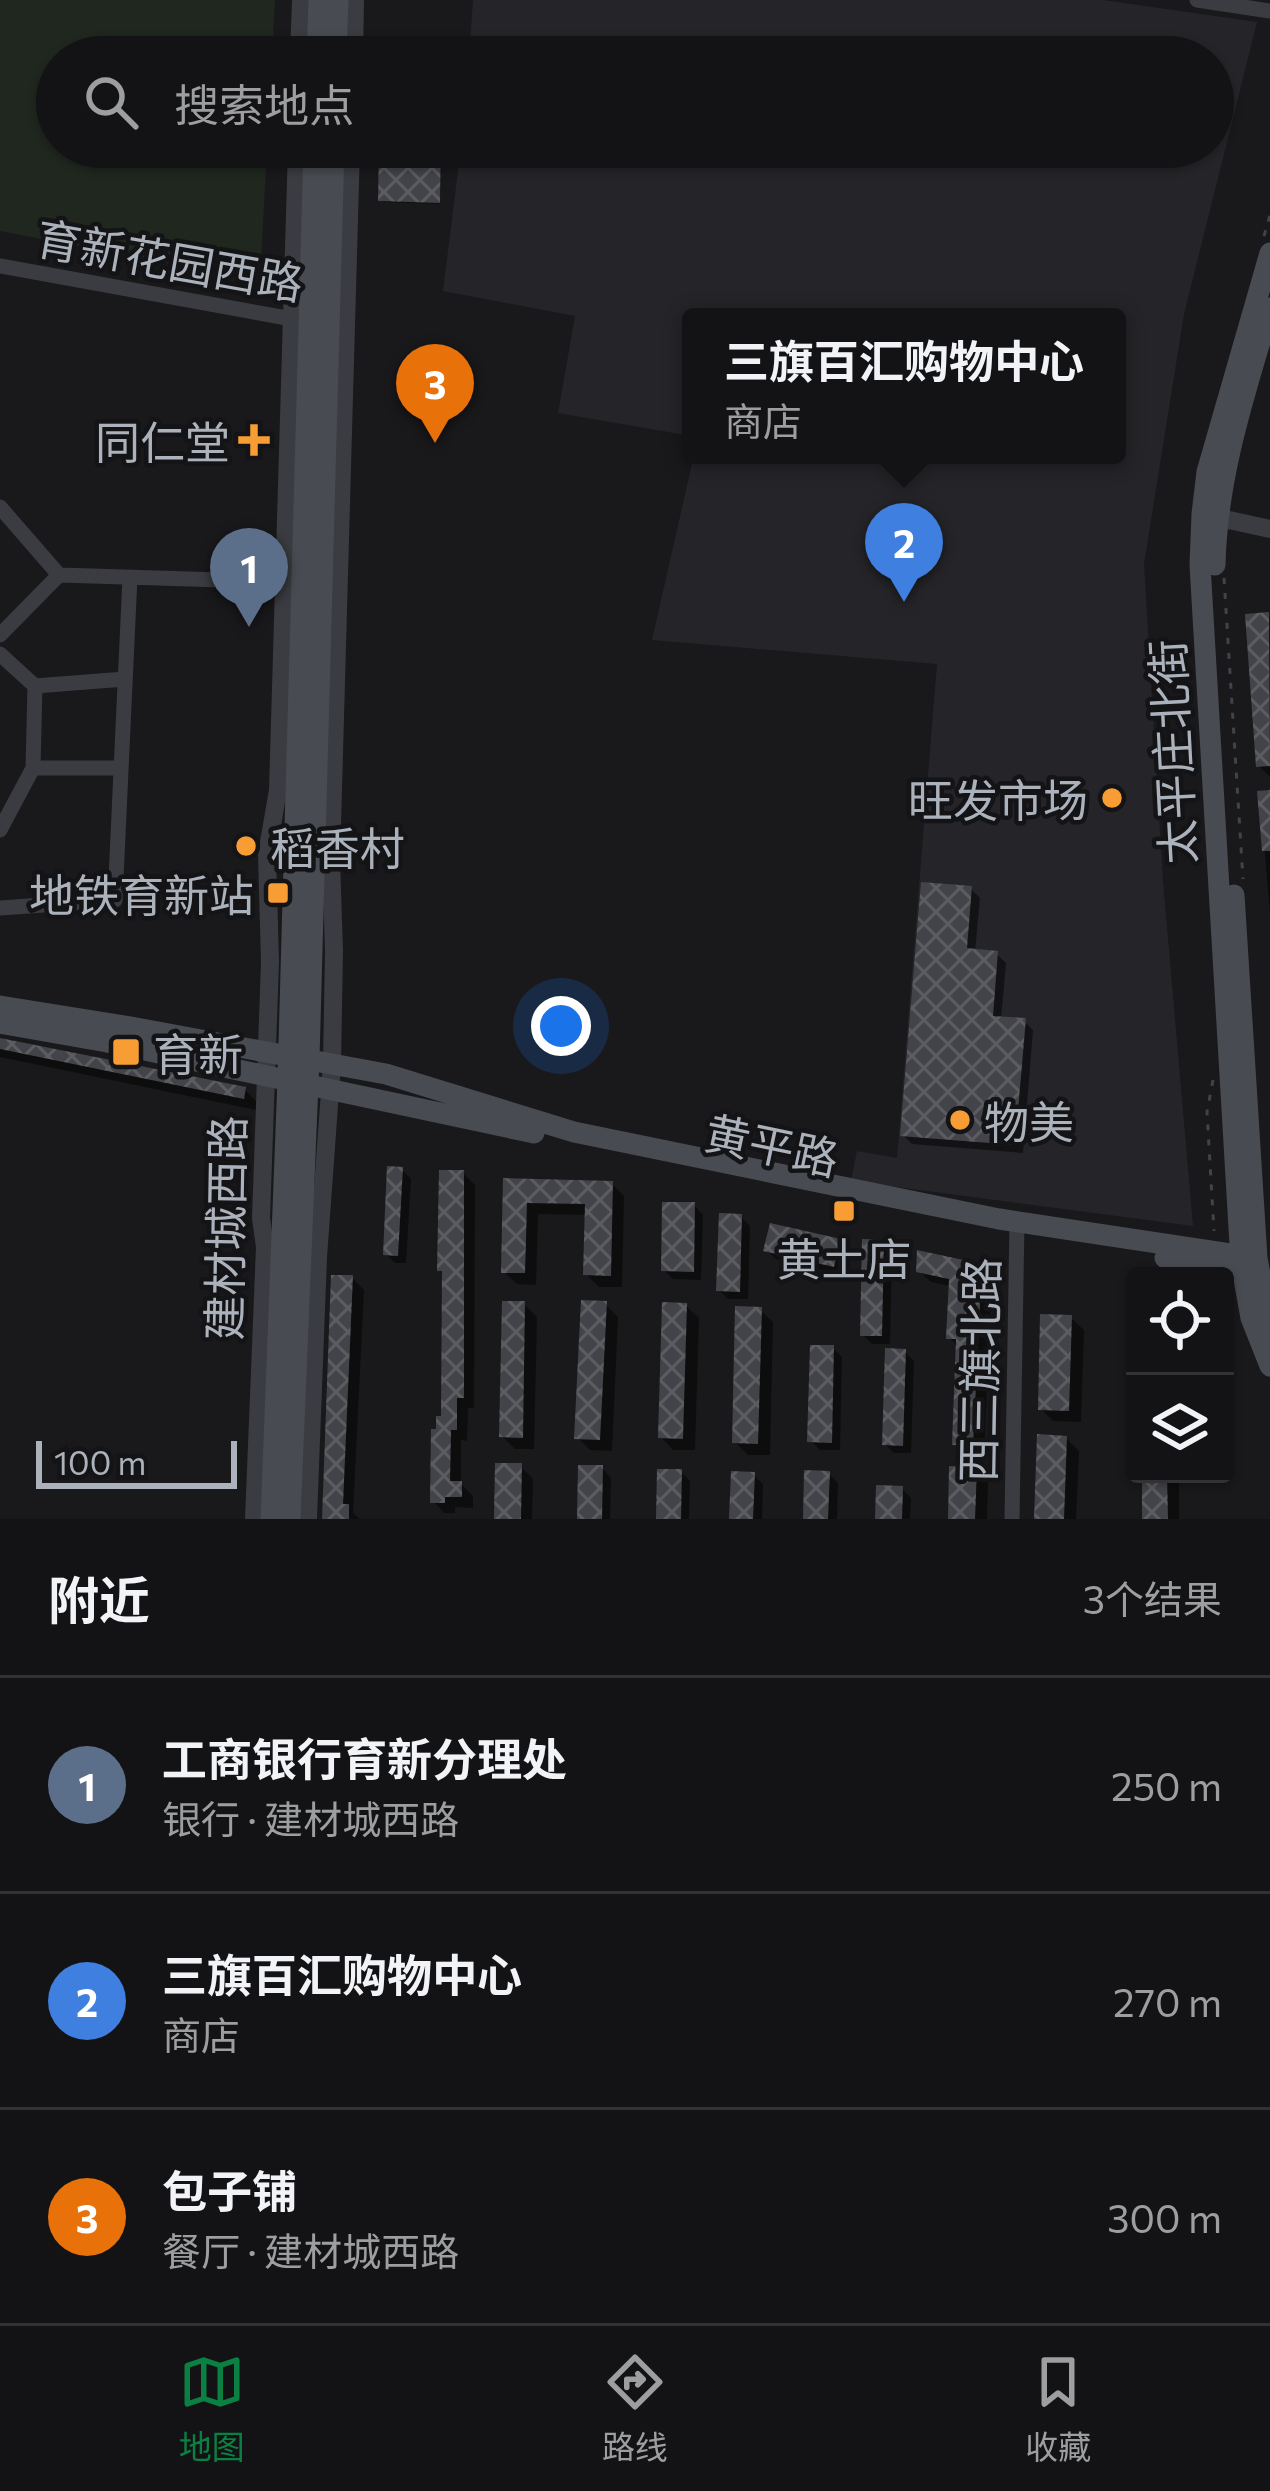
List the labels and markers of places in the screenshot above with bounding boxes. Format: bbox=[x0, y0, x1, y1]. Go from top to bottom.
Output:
pin: 3 bbox=[396, 344, 474, 443]
place label: 同仁堂 bbox=[95, 413, 230, 468]
marker: 同仁堂 bbox=[241, 427, 267, 453]
pin: 2 bbox=[865, 503, 943, 602]
pin: 1 bbox=[210, 528, 288, 627]
place label: 旺发市场 bbox=[908, 771, 1088, 826]
marker: 旺发市场 bbox=[1099, 785, 1125, 811]
place label: 稻香村 bbox=[270, 819, 405, 874]
marker: 稻香村 bbox=[233, 833, 259, 859]
place label: 地铁育新站 bbox=[29, 866, 254, 921]
marker: 地铁育新站 bbox=[265, 880, 291, 906]
place label: 育新 bbox=[153, 1025, 243, 1080]
marker: 育新 bbox=[110, 1036, 142, 1068]
place label: 物美 bbox=[984, 1093, 1074, 1148]
marker: 物美 bbox=[947, 1107, 973, 1133]
marker: 黄土店 bbox=[831, 1198, 857, 1224]
place label: 黄土店 bbox=[776, 1230, 912, 1285]

